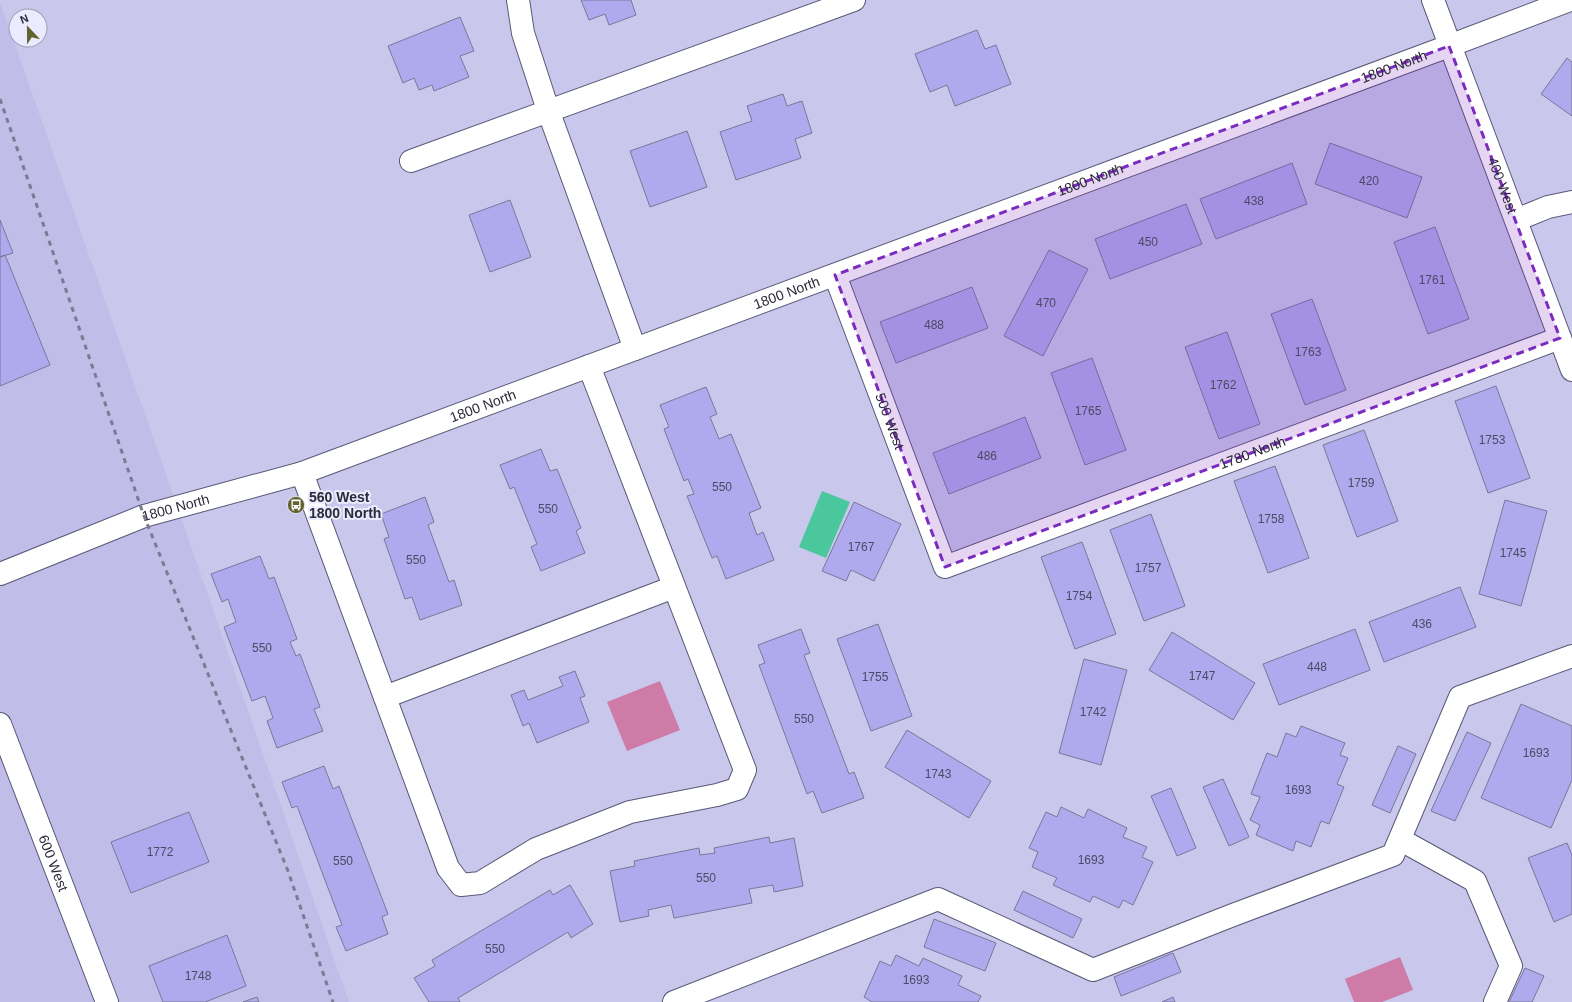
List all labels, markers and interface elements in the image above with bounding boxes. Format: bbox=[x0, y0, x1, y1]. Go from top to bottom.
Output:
north arrow bbox=[8, 8, 48, 48]
text: N bbox=[18, 12, 30, 26]
street label: 1800 North bbox=[1359, 47, 1429, 86]
street label: 400 West bbox=[1485, 155, 1521, 216]
street label: 1800 North bbox=[1055, 160, 1125, 199]
house number: 420 bbox=[1359, 174, 1379, 188]
house number: 438 bbox=[1244, 194, 1264, 208]
house number: 450 bbox=[1138, 235, 1158, 249]
street label: 1800 North bbox=[751, 273, 822, 312]
house number: 1761 bbox=[1419, 273, 1446, 287]
house number: 470 bbox=[1036, 296, 1056, 310]
house number: 488 bbox=[924, 318, 944, 332]
house number: 1763 bbox=[1295, 345, 1322, 359]
house number: 1762 bbox=[1210, 378, 1237, 392]
street label: 1800 North bbox=[448, 386, 518, 425]
street label: 500 West bbox=[872, 391, 908, 451]
house number: 1765 bbox=[1075, 404, 1102, 418]
street label: 1780 North bbox=[1217, 433, 1288, 472]
house number: 1753 bbox=[1479, 433, 1506, 447]
house number: 486 bbox=[977, 449, 997, 463]
house number: 1759 bbox=[1348, 476, 1375, 490]
house number: 550 bbox=[712, 480, 732, 494]
place label: 560 West 1800 North bbox=[309, 489, 381, 521]
street label: 1800 North bbox=[140, 491, 211, 524]
bus stop icon: 560 West 1800 North bbox=[286, 495, 306, 515]
house number: 550 bbox=[538, 502, 558, 516]
house number: 1758 bbox=[1258, 512, 1285, 526]
house number: 1767 bbox=[848, 540, 875, 554]
house number: 1745 bbox=[1500, 546, 1527, 560]
house number: 550 bbox=[406, 553, 426, 567]
house number: 1757 bbox=[1135, 561, 1162, 575]
house number: 1754 bbox=[1066, 589, 1093, 603]
house number: 436 bbox=[1412, 617, 1432, 631]
house number: 550 bbox=[252, 641, 272, 655]
house number: 448 bbox=[1307, 660, 1327, 674]
house number: 1747 bbox=[1189, 669, 1216, 683]
house number: 1755 bbox=[862, 670, 889, 684]
house number: 1742 bbox=[1080, 705, 1107, 719]
house number: 550 bbox=[794, 712, 814, 726]
house number: 1693 bbox=[1523, 746, 1550, 760]
house number: 1743 bbox=[925, 767, 952, 781]
house number: 1693 bbox=[1285, 783, 1312, 797]
street label: 600 West bbox=[35, 833, 72, 894]
house number: 1772 bbox=[147, 845, 174, 859]
house number: 1693 bbox=[1078, 853, 1105, 867]
house number: 550 bbox=[333, 854, 353, 868]
house number: 550 bbox=[696, 871, 716, 885]
house number: 550 bbox=[485, 942, 505, 956]
house number: 1748 bbox=[185, 969, 212, 983]
house number: 1693 bbox=[903, 973, 930, 987]

